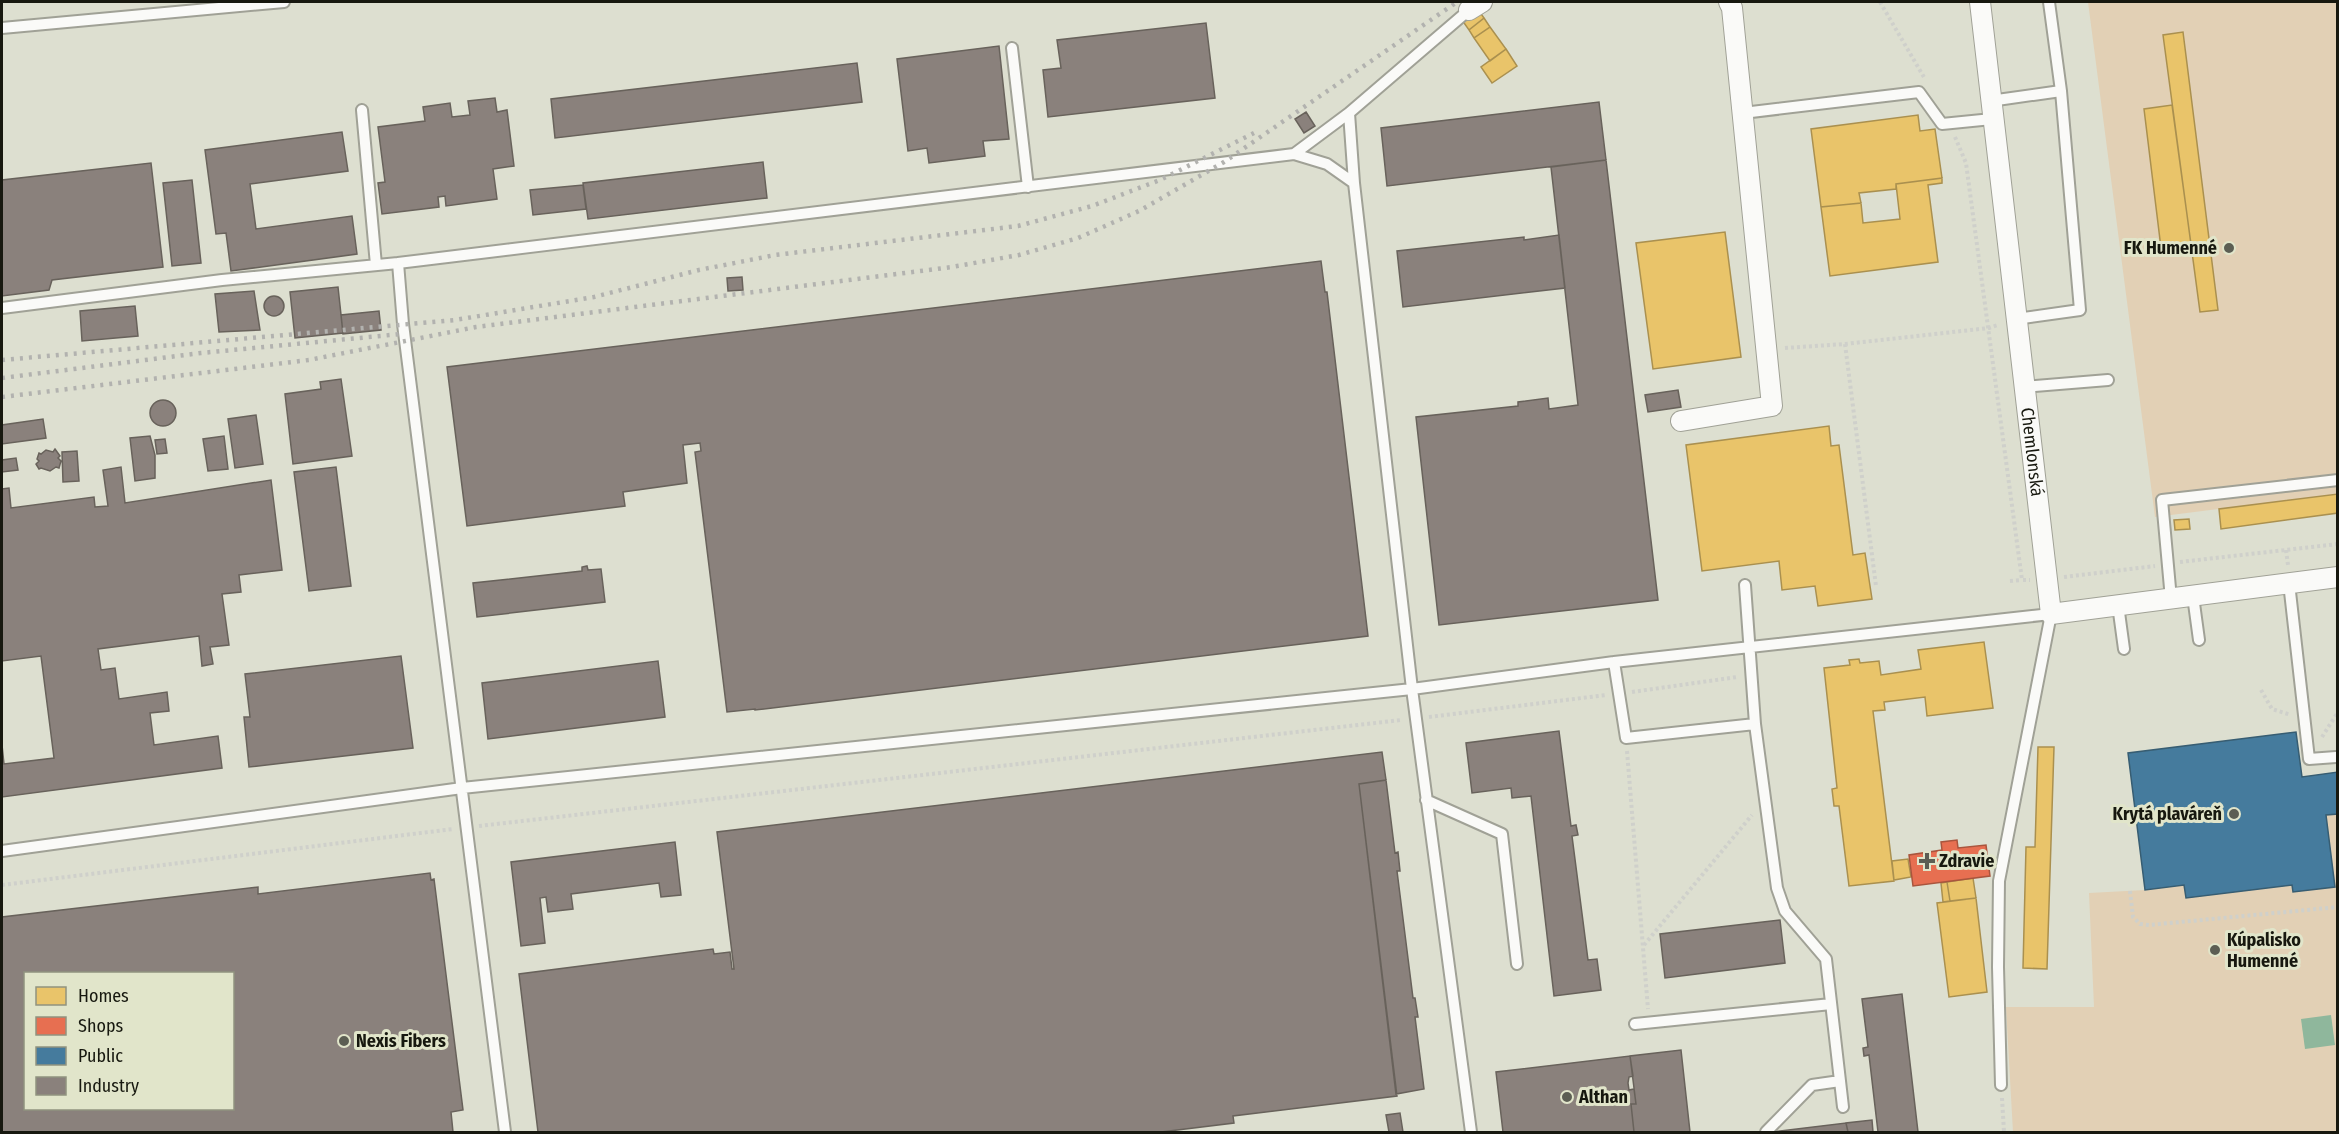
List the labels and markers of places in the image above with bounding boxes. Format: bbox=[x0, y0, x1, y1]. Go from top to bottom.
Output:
place label: FK Humenné bbox=[2124, 237, 2217, 259]
marker: FK Humenné bbox=[2222, 241, 2236, 255]
place label: Krytá plaváreň bbox=[2113, 803, 2222, 825]
marker: Krytá plaváreň bbox=[2227, 807, 2241, 821]
place label: Zdravie bbox=[1939, 850, 1994, 872]
marker: Zdravie bbox=[1920, 854, 1934, 868]
place label: Kúpalisko Humenné bbox=[2227, 929, 2301, 972]
marker: Kúpalisko Humenné bbox=[2208, 943, 2222, 957]
place label: Nexis Fibers bbox=[356, 1030, 446, 1052]
marker: Nexis Fibers bbox=[337, 1034, 351, 1048]
place label: Althan bbox=[1578, 1086, 1628, 1108]
marker: Althan bbox=[1560, 1090, 1574, 1104]

